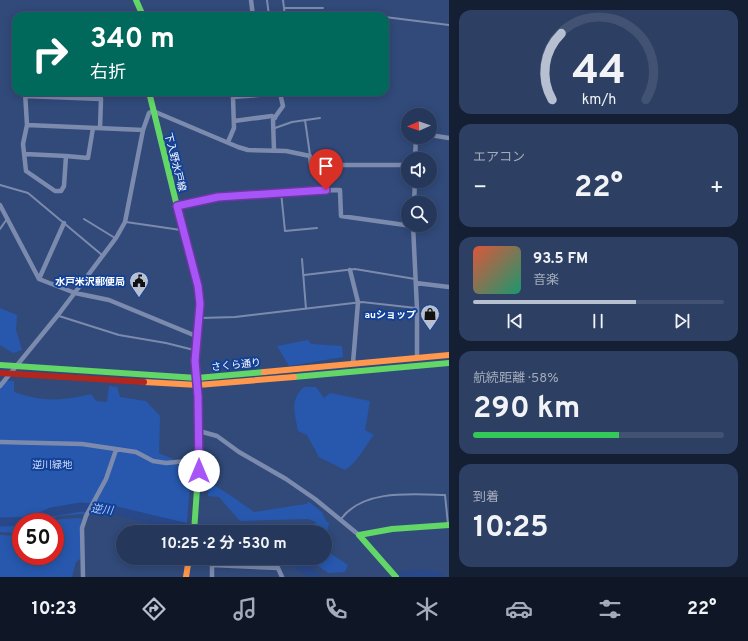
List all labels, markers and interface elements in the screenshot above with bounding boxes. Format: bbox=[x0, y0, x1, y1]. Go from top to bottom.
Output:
text: 340 m bbox=[90, 22, 175, 58]
icon: right bbox=[24, 28, 76, 80]
text: 44 bbox=[572, 46, 625, 99]
text: 右折 bbox=[90, 62, 126, 85]
text: km/h bbox=[581, 91, 616, 109]
north arrow bbox=[401, 108, 437, 144]
map controls bbox=[401, 108, 437, 232]
street label: 下入野水戸線 bbox=[161, 132, 188, 193]
pin bbox=[309, 149, 343, 190]
text: エアコン bbox=[473, 150, 525, 166]
button: sound bbox=[401, 152, 437, 188]
icon: arrive bbox=[315, 155, 337, 177]
text: 22° bbox=[574, 170, 623, 207]
text: − bbox=[473, 175, 487, 202]
text: + bbox=[710, 175, 724, 202]
button: search bbox=[401, 196, 437, 232]
text: 93.5 FM bbox=[533, 250, 588, 269]
public building icon: 水戸米沢郵便局 bbox=[128, 270, 150, 298]
text: 音楽 bbox=[533, 273, 559, 289]
place label: 水戸米沢郵便局 bbox=[55, 276, 125, 289]
shop icon: auショップ bbox=[419, 303, 441, 331]
place label: auショップ bbox=[365, 309, 416, 322]
icon: previous bbox=[504, 310, 526, 332]
icon: pause bbox=[587, 310, 609, 332]
icon: next bbox=[671, 310, 693, 332]
street label: さくら通り bbox=[211, 356, 262, 375]
text: 航続距離 · 58% bbox=[473, 371, 558, 387]
text: 290 km bbox=[473, 391, 580, 428]
position arrow bbox=[178, 450, 220, 492]
park label: 逆川緑地 bbox=[32, 459, 73, 472]
text: 到着 bbox=[473, 490, 499, 506]
water label: 逆川 bbox=[90, 502, 115, 518]
text: 10:25 bbox=[473, 510, 549, 547]
speed limit sign: 50 bbox=[12, 513, 64, 565]
text: 10:25 · 2 分 · 530 m bbox=[161, 535, 287, 554]
icon: directions bbox=[140, 595, 168, 623]
icon: music bbox=[231, 595, 259, 623]
icon: phone bbox=[322, 595, 350, 623]
icon: climate bbox=[413, 595, 441, 623]
icon: car bbox=[505, 595, 533, 623]
icon: filters bbox=[596, 595, 624, 623]
text: 10:23 bbox=[32, 598, 77, 621]
text: 22° bbox=[687, 598, 716, 621]

